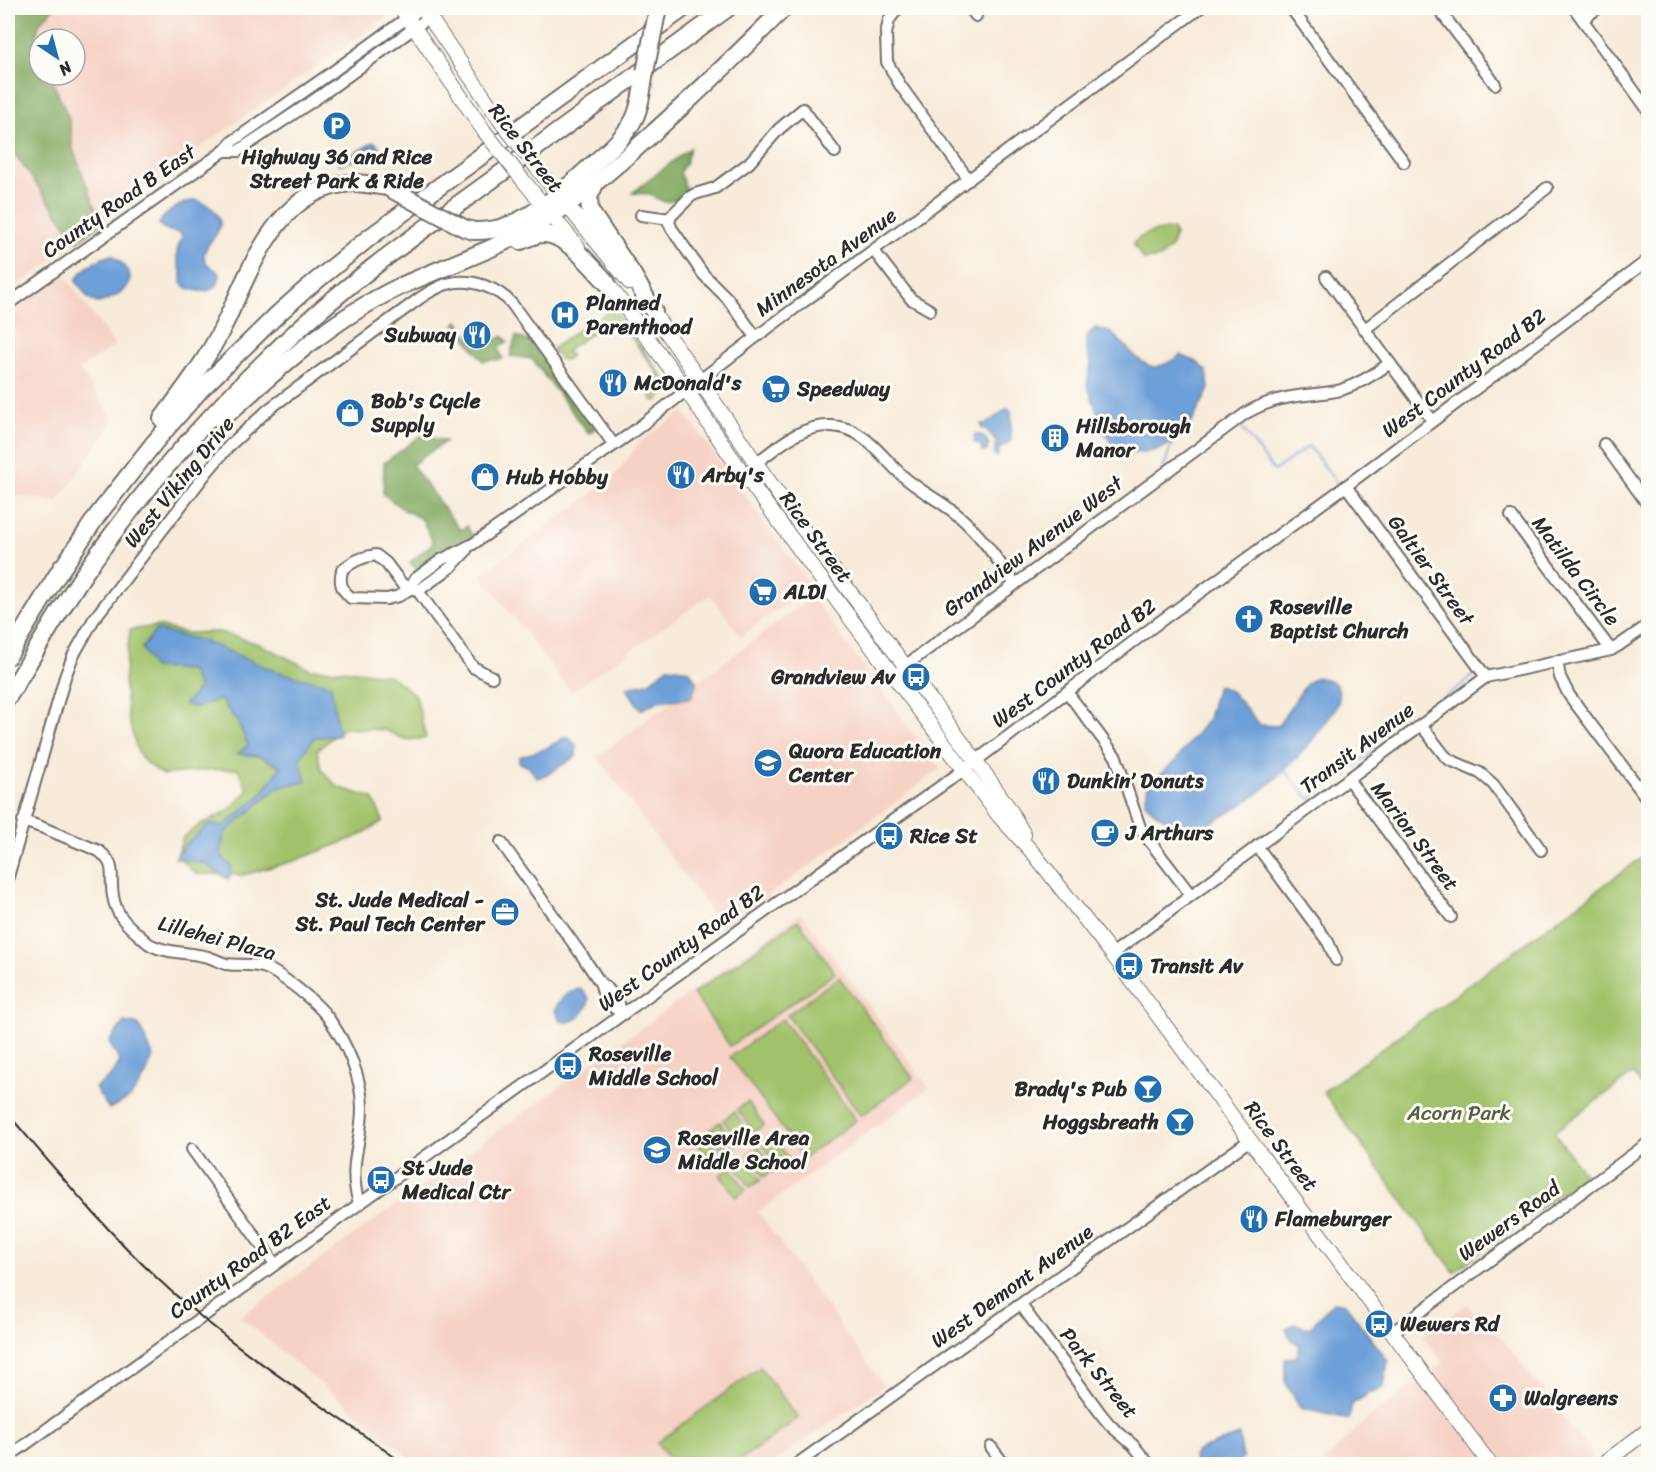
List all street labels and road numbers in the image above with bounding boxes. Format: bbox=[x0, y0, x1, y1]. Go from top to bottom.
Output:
street label: Rice Street bbox=[478, 94, 574, 202]
street label: County Road B East bbox=[34, 133, 205, 269]
street label: Minnesota Avenue bbox=[747, 197, 905, 327]
street label: West County Road B2 bbox=[1373, 298, 1555, 448]
street label: West Viking Drive bbox=[113, 407, 245, 557]
street label: Grandview Avenue West bbox=[935, 464, 1133, 627]
street label: Rice Street bbox=[769, 483, 863, 591]
street label: Galtier Street bbox=[1377, 506, 1485, 635]
street label: Matilda Circle bbox=[1522, 507, 1631, 635]
street label: West County Road B2 bbox=[983, 588, 1165, 738]
street label: Transit Avenue bbox=[1291, 692, 1423, 804]
street label: Marion Street bbox=[1361, 773, 1469, 899]
street label: West County Road B2 bbox=[589, 874, 773, 1022]
street label: Lillehei Plaza bbox=[154, 904, 281, 972]
street label: Rice Street bbox=[1234, 1092, 1328, 1200]
street label: Wewers Road bbox=[1449, 1169, 1570, 1272]
street label: County Road B2 East bbox=[160, 1185, 340, 1329]
street label: West Demont Avenue bbox=[922, 1214, 1102, 1358]
street label: Park Street bbox=[1050, 1318, 1148, 1428]

